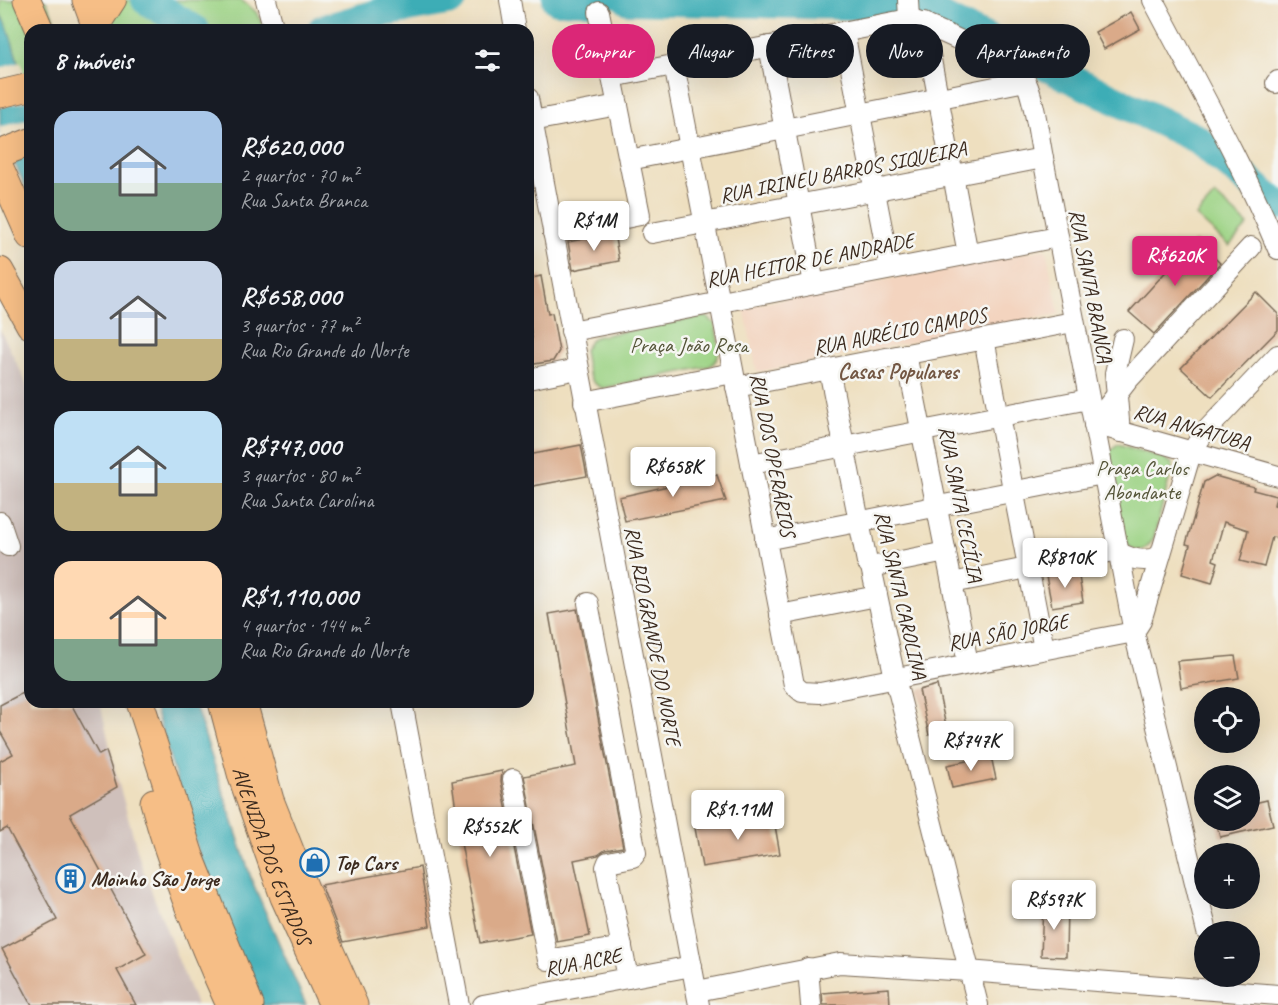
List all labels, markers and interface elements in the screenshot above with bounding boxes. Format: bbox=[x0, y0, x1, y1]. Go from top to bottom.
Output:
chip: Comprar bbox=[552, 24, 655, 78]
chip: Alugar bbox=[667, 24, 754, 78]
chip: Filtros bbox=[766, 24, 854, 78]
chip: Novo bbox=[866, 24, 943, 78]
chip: Apartamento bbox=[955, 24, 1090, 78]
text: 8 imóveis bbox=[54, 44, 133, 77]
icon: filters bbox=[471, 44, 504, 77]
text: R$620,000 bbox=[240, 130, 342, 163]
icon: home bbox=[102, 135, 174, 207]
street label: RUA IRINEU BARROS SIQUEIRA bbox=[717, 135, 970, 209]
text: 2 quartos · 70 m² bbox=[240, 163, 358, 188]
text: Rua Santa Branca bbox=[240, 188, 367, 213]
pin: R$1M bbox=[558, 201, 630, 252]
street label: RUA SANTA BRANCA bbox=[1063, 207, 1119, 366]
text: R$1M bbox=[572, 208, 616, 233]
street label: RUA HEITOR DE ANDRADE bbox=[704, 227, 918, 293]
pin: R$620K bbox=[1126, 236, 1224, 287]
text: R$620K bbox=[1146, 243, 1204, 268]
text: R$658,000 bbox=[240, 280, 341, 313]
icon: home bbox=[102, 285, 174, 357]
street label: RUA AURÉLIO CAMPOS bbox=[811, 301, 992, 361]
text: 3 quartos · 77 m² bbox=[240, 313, 358, 338]
park label: Praça João Rosa bbox=[630, 332, 750, 358]
text: Rua Rio Grande do Norte bbox=[240, 338, 409, 363]
district label: Casas Populares bbox=[838, 358, 961, 386]
street label: RUA DOS OPERÁRIOS bbox=[744, 371, 802, 542]
street label: RUA ANGATUBA bbox=[1131, 398, 1253, 456]
street label: RUA SANTA CECÍLIA bbox=[933, 424, 989, 585]
text: R$747,000 bbox=[240, 430, 341, 463]
icon: home bbox=[102, 435, 174, 507]
pin: R$658K bbox=[624, 447, 722, 498]
text: R$658K bbox=[644, 454, 702, 479]
park label: Praça Carlos Abondante bbox=[1096, 455, 1190, 505]
text: 3 quartos · 80 m² bbox=[240, 463, 358, 488]
text: Rua Santa Carolina bbox=[240, 488, 374, 513]
street label: RUA SANTA CAROLINA bbox=[869, 508, 933, 682]
street label: RUA RIO GRANDE DO NORTE bbox=[619, 524, 687, 750]
pin: R$810K bbox=[1016, 538, 1114, 589]
text: R$810K bbox=[1036, 545, 1094, 570]
text: R$1,110,000 bbox=[240, 580, 358, 613]
icon: home bbox=[102, 585, 174, 657]
street label: RUA SÃO JORGE bbox=[946, 607, 1073, 656]
text: 4 quartos · 144 m² bbox=[240, 613, 367, 638]
text: Rua Rio Grande do Norte bbox=[240, 638, 409, 663]
map controls bbox=[1194, 687, 1260, 987]
button: locate bbox=[1194, 687, 1260, 753]
pin: R$747K bbox=[922, 721, 1020, 772]
text: R$747K bbox=[943, 728, 999, 753]
street label: AVENIDA DOS ESTADOS bbox=[227, 764, 318, 952]
button: layers bbox=[1194, 765, 1260, 831]
pin: R$1.11M bbox=[683, 790, 793, 841]
text: R$1.11M bbox=[705, 797, 771, 822]
pin: R$552K bbox=[441, 807, 539, 858]
text: R$552K bbox=[462, 814, 518, 839]
button: + bbox=[1194, 843, 1260, 909]
shop icon: Top Cars bbox=[298, 847, 330, 879]
place label: Top Cars bbox=[335, 850, 400, 876]
building icon: Moinho São Jorge bbox=[54, 863, 86, 895]
place label: Moinho São Jorge bbox=[91, 866, 221, 892]
pin: R$597K bbox=[1005, 880, 1103, 931]
text: R$597K bbox=[1026, 887, 1082, 912]
button: − bbox=[1194, 921, 1260, 987]
street label: RUA ACRE bbox=[542, 941, 626, 982]

